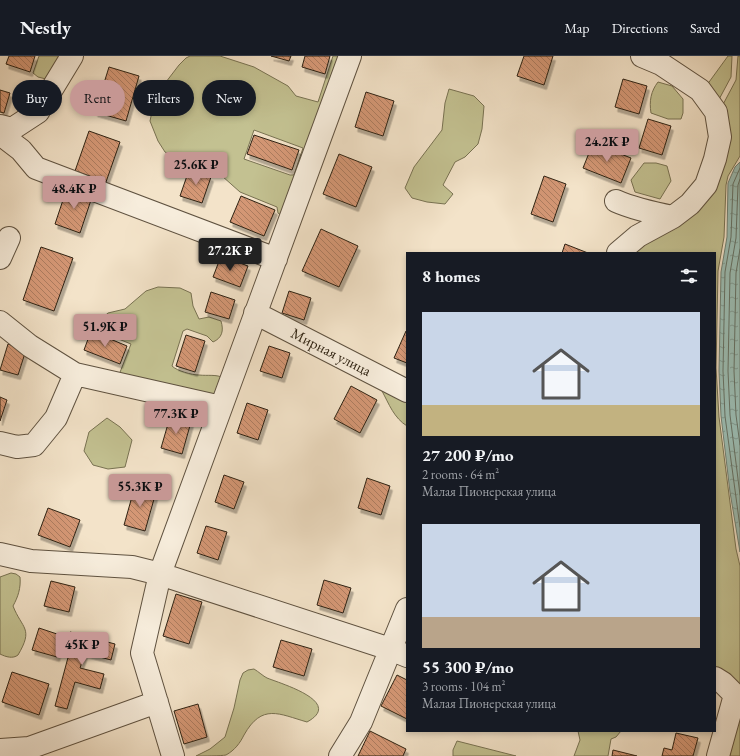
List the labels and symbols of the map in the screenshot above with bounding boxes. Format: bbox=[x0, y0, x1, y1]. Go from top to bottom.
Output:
pin: 24.2K ₽ bbox=[570, 129, 644, 163]
pin: 25.6K ₽ bbox=[159, 152, 233, 186]
pin: 48.4K ₽ bbox=[37, 176, 111, 210]
pin: 27.2K ₽ bbox=[193, 238, 267, 272]
pin: 51.9K ₽ bbox=[68, 314, 142, 348]
street label: Мирная улица bbox=[288, 323, 375, 380]
pin: 77.3K ₽ bbox=[139, 401, 213, 435]
pin: 55.3K ₽ bbox=[103, 474, 177, 508]
pin: 45K ₽ bbox=[54, 632, 110, 666]

